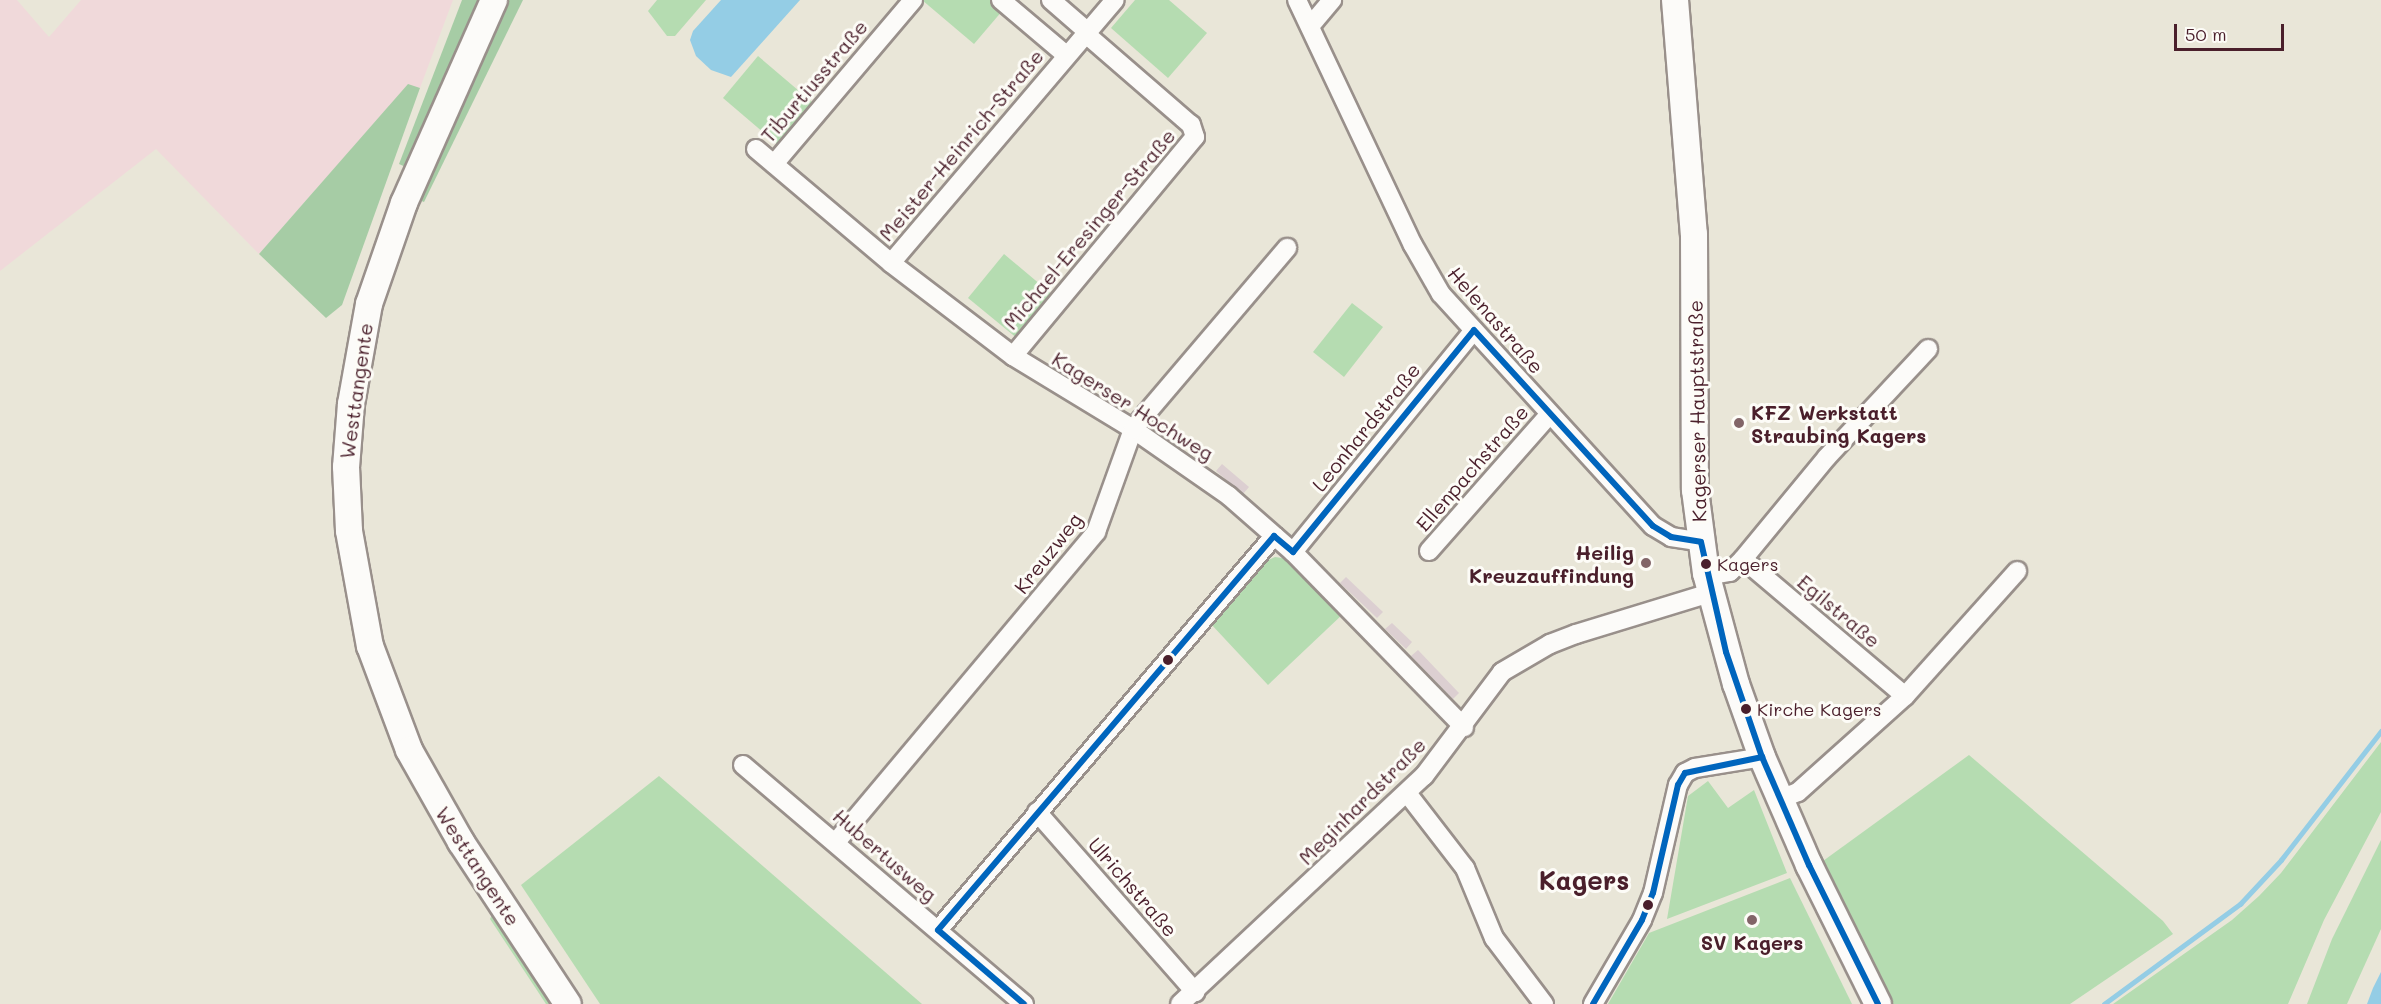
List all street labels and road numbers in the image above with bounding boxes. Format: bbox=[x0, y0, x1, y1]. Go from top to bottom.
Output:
street label: Tiburtiusstraße bbox=[756, 15, 872, 147]
street label: Meister-Heinrich-Straße bbox=[874, 44, 1048, 246]
street label: Michael-Eresinger-Straße bbox=[998, 124, 1180, 334]
street label: Helenastraße bbox=[1443, 262, 1549, 378]
street label: Kagerser Hauptstraße bbox=[1683, 300, 1711, 522]
street label: Westtangente bbox=[335, 321, 377, 461]
street label: Kagerser Hochweg bbox=[1048, 347, 1218, 465]
street label: Leonhardstraße bbox=[1307, 358, 1425, 496]
street label: Ellenpachstraße bbox=[1411, 400, 1533, 536]
street label: Kreuzweg bbox=[1009, 508, 1087, 598]
street label: Egilstraße bbox=[1793, 570, 1885, 652]
street label: Meginhardstraße bbox=[1294, 733, 1430, 869]
street label: Westtangente bbox=[431, 802, 525, 930]
street label: Hubertusweg bbox=[828, 804, 942, 906]
street label: Ulrichstraße bbox=[1083, 832, 1183, 942]

